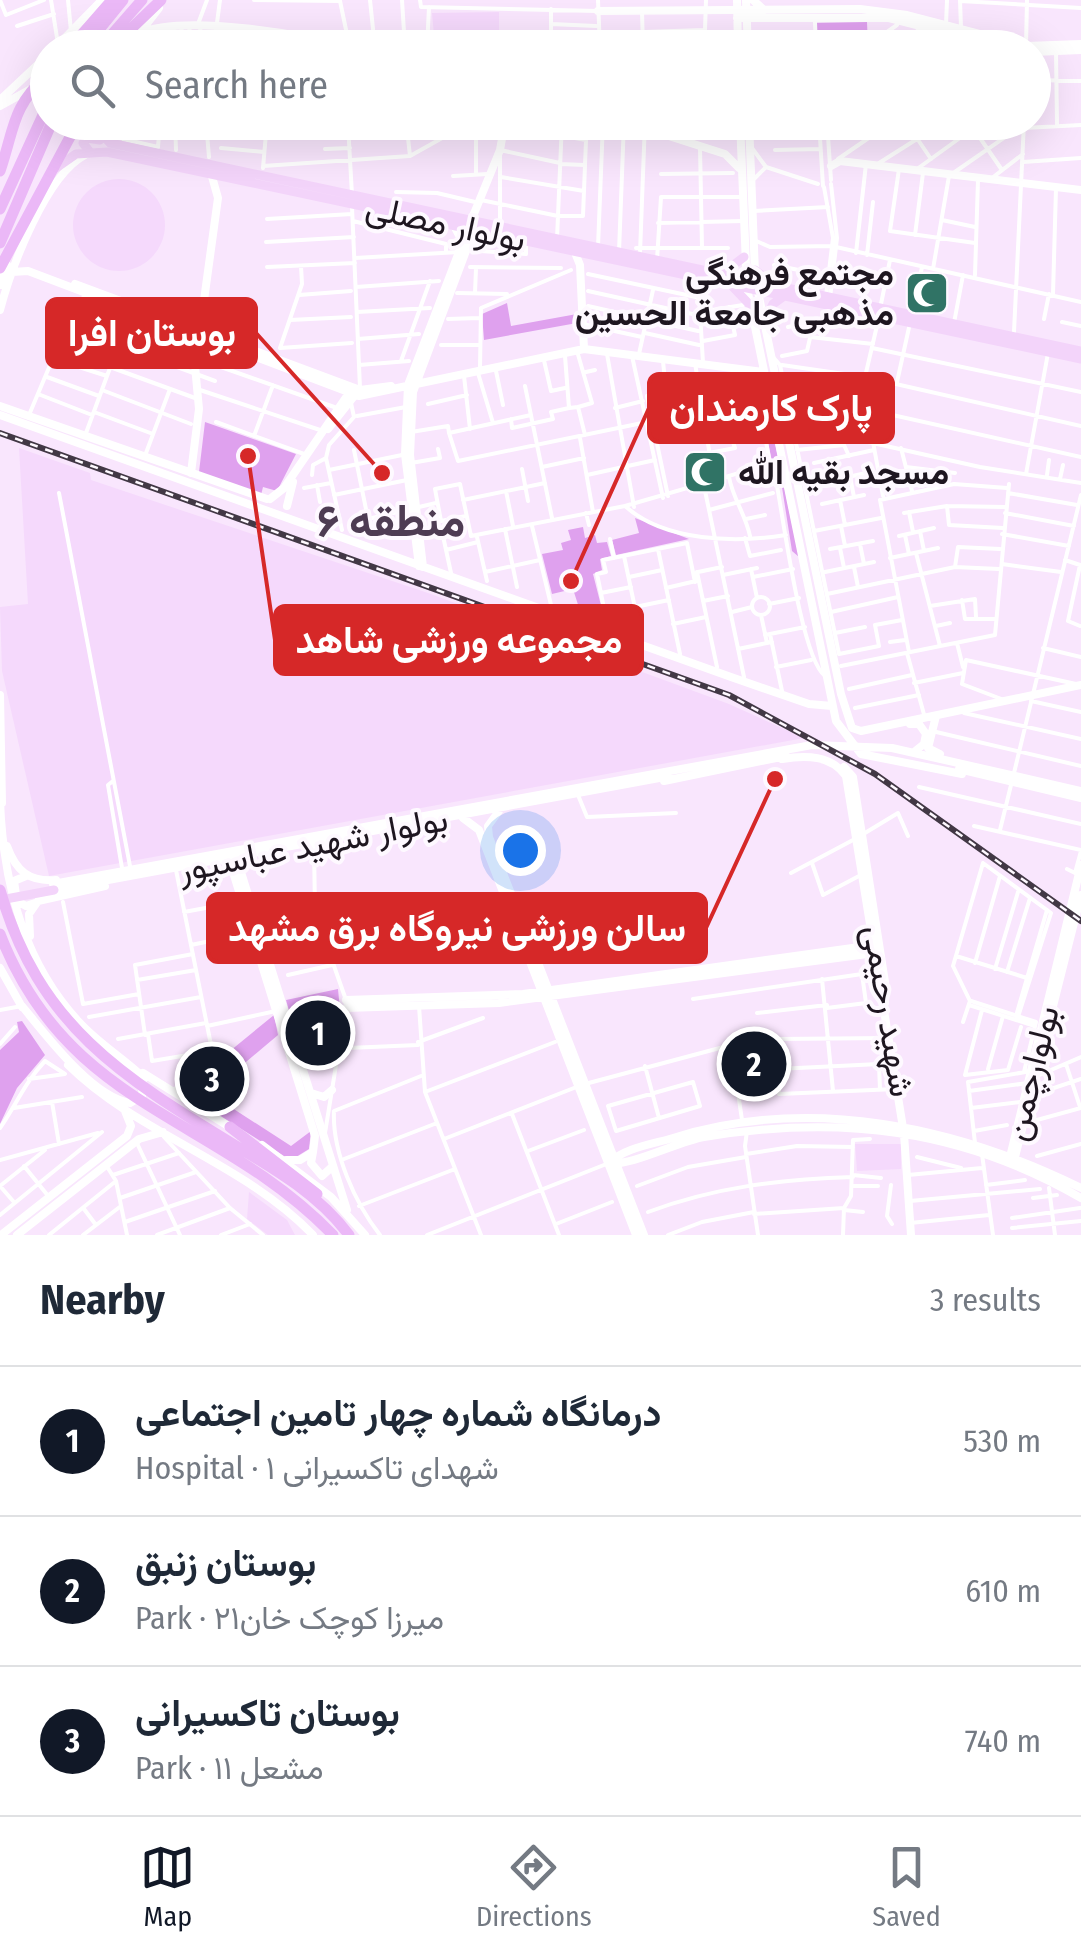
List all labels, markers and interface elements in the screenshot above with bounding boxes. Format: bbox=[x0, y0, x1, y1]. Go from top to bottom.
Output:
search box bbox=[30, 30, 1051, 140]
icon: search bbox=[65, 58, 120, 113]
text: Search here bbox=[145, 62, 328, 108]
street label: بولوار مصلی bbox=[362, 186, 530, 261]
place label: مجتمع فرهنگی مذهبی جامعة الحسین bbox=[575, 252, 894, 334]
mosque icon: مجتمع فرهنگی مذهبی جامعة الحسین bbox=[904, 270, 950, 316]
callout: بوستان افرا bbox=[47, 299, 256, 367]
text: بوستان افرا bbox=[68, 310, 236, 357]
callout: پارک کارمندان bbox=[649, 374, 893, 442]
text: پارک کارمندان bbox=[669, 385, 873, 434]
mosque icon: مسجد بقیه الله bbox=[682, 449, 728, 495]
place label: مسجد بقیه الله bbox=[738, 451, 949, 493]
district label: منطقه ۶ bbox=[317, 494, 465, 548]
callout: مجموعه ورزشی شاهد bbox=[275, 606, 642, 674]
text: مجموعه ورزشی شاهد bbox=[296, 617, 622, 664]
street label: بولوار شهید عباسپور bbox=[174, 797, 452, 894]
your location bbox=[495, 825, 546, 876]
callout: سالن ورزشی نیروگاه برق مشهد bbox=[208, 894, 706, 962]
text: سالن ورزشی نیروگاه برق مشهد bbox=[228, 905, 686, 952]
street label: شهید رحیمی bbox=[854, 922, 923, 1100]
pin: 1 bbox=[286, 996, 350, 1070]
street label: بولوارچمن bbox=[994, 1001, 1071, 1146]
pin: 2 bbox=[722, 1026, 786, 1102]
pin: 3 bbox=[180, 1042, 244, 1116]
text: Nearby bbox=[40, 1275, 165, 1325]
text: 3 results bbox=[930, 1281, 1041, 1319]
text: درمانگاه شماره چهار تامین اجتماعی bbox=[135, 1390, 661, 1436]
text: 1 bbox=[66, 1422, 79, 1460]
text: 530 m bbox=[963, 1422, 1041, 1460]
text: Hospital · شهدای تاکسیرانی ۱ bbox=[135, 1449, 499, 1487]
text: بوستان زنبق bbox=[135, 1540, 316, 1586]
text: 2 bbox=[65, 1572, 80, 1610]
text: 610 m bbox=[965, 1572, 1041, 1610]
text: Park · میرزا کوچک خان۲۱ bbox=[135, 1599, 444, 1637]
text: بوستان تاکسیرانی bbox=[135, 1690, 400, 1736]
text: 3 bbox=[65, 1722, 80, 1760]
text: 740 m bbox=[965, 1722, 1041, 1760]
text: Park · مشعل ۱۱ bbox=[135, 1749, 323, 1787]
tab: Map bbox=[140, 1840, 195, 1933]
tab: Directions bbox=[476, 1840, 592, 1933]
tab: Saved bbox=[872, 1840, 941, 1933]

